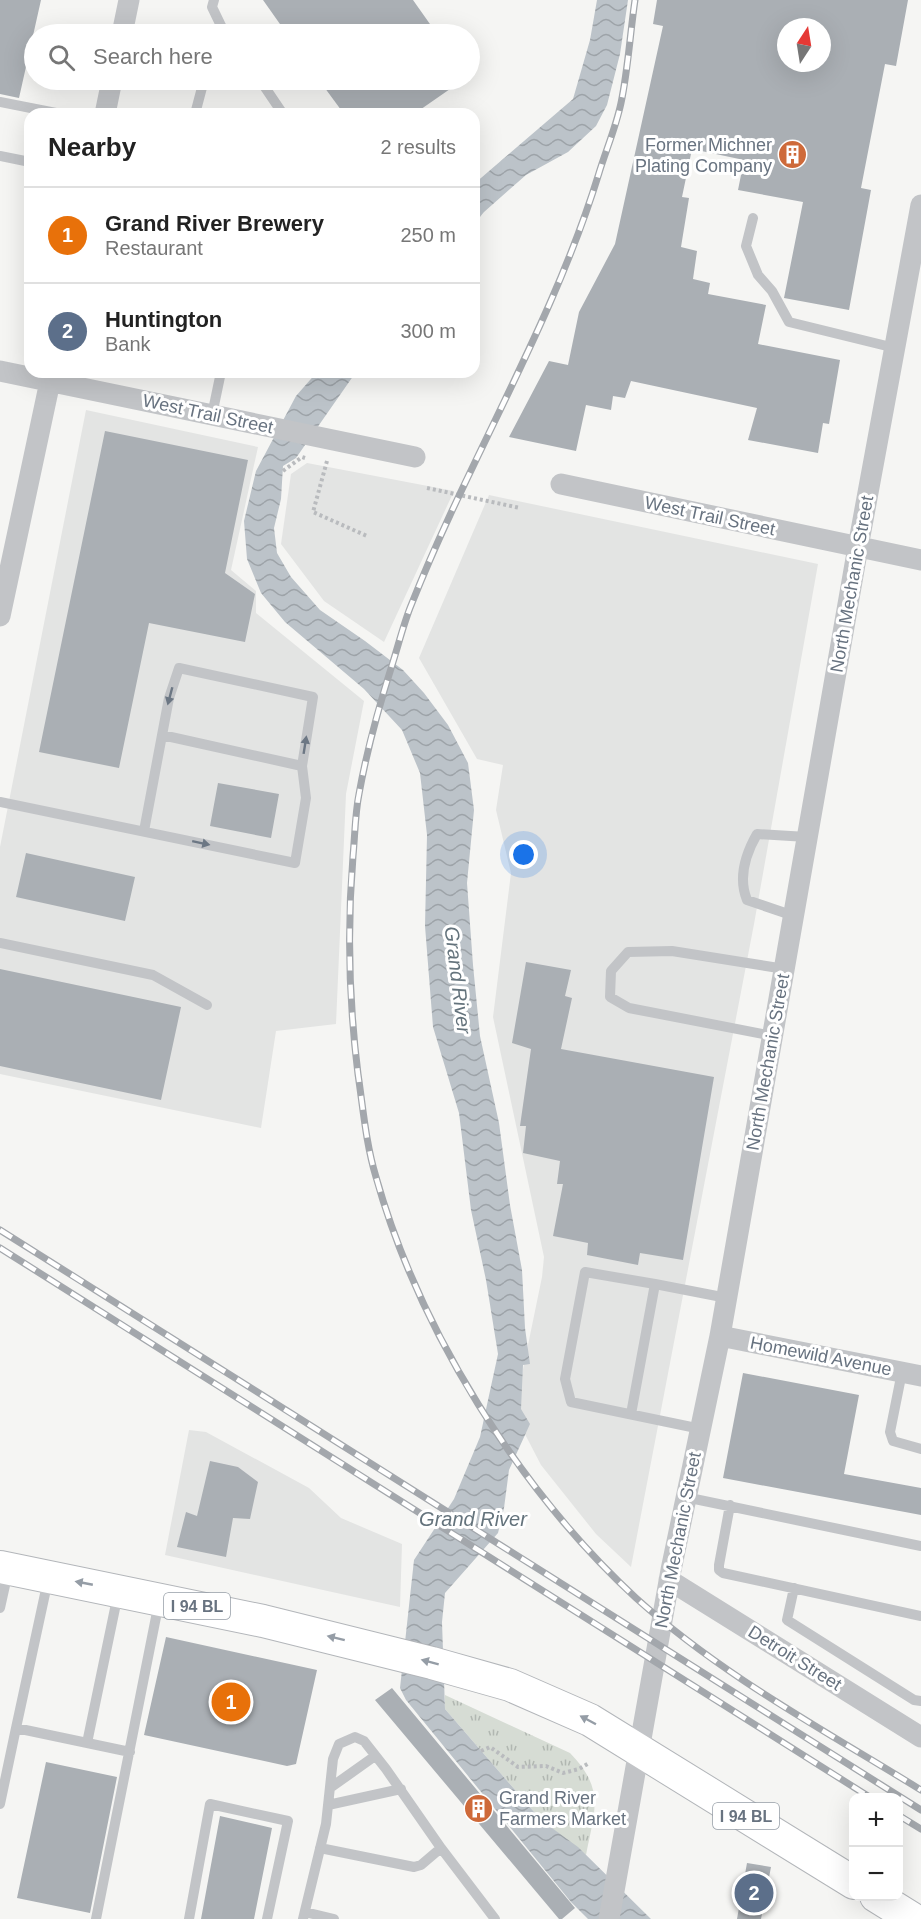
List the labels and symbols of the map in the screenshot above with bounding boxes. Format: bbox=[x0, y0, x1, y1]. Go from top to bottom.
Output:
north arrow bbox=[777, 18, 831, 72]
place label: Former Michner Plating Company bbox=[635, 135, 772, 176]
building icon: Former Michner Plating Company bbox=[777, 139, 809, 171]
street label: West Trail Street bbox=[141, 390, 275, 438]
street label: West Trail Street bbox=[643, 492, 777, 540]
street label: North Mechanic Street bbox=[827, 494, 877, 674]
one-way arrow bbox=[165, 687, 174, 705]
one-way arrow bbox=[301, 735, 310, 754]
one-way arrow bbox=[192, 839, 211, 848]
your location bbox=[509, 840, 538, 869]
water label: Grand River bbox=[441, 925, 476, 1036]
street label: North Mechanic Street bbox=[743, 972, 793, 1152]
street label: Homewild Avenue bbox=[749, 1332, 893, 1380]
street label: North Mechanic Street bbox=[651, 1450, 705, 1630]
water label: Grand River bbox=[419, 1508, 528, 1530]
one-way arrow bbox=[75, 1578, 93, 1588]
road number: I 94 BL bbox=[164, 1593, 230, 1619]
street label: Detroit Street bbox=[745, 1621, 845, 1695]
one-way arrow bbox=[327, 1633, 345, 1643]
one-way arrow bbox=[421, 1657, 439, 1667]
pin: 1 bbox=[212, 1680, 250, 1724]
one-way arrow bbox=[579, 1715, 596, 1725]
place label: Grand River Farmers Market bbox=[499, 1788, 626, 1829]
building icon: Grand River Farmers Market bbox=[462, 1792, 494, 1824]
road number: I 94 BL bbox=[713, 1803, 779, 1829]
pin: 2 bbox=[734, 1870, 774, 1916]

